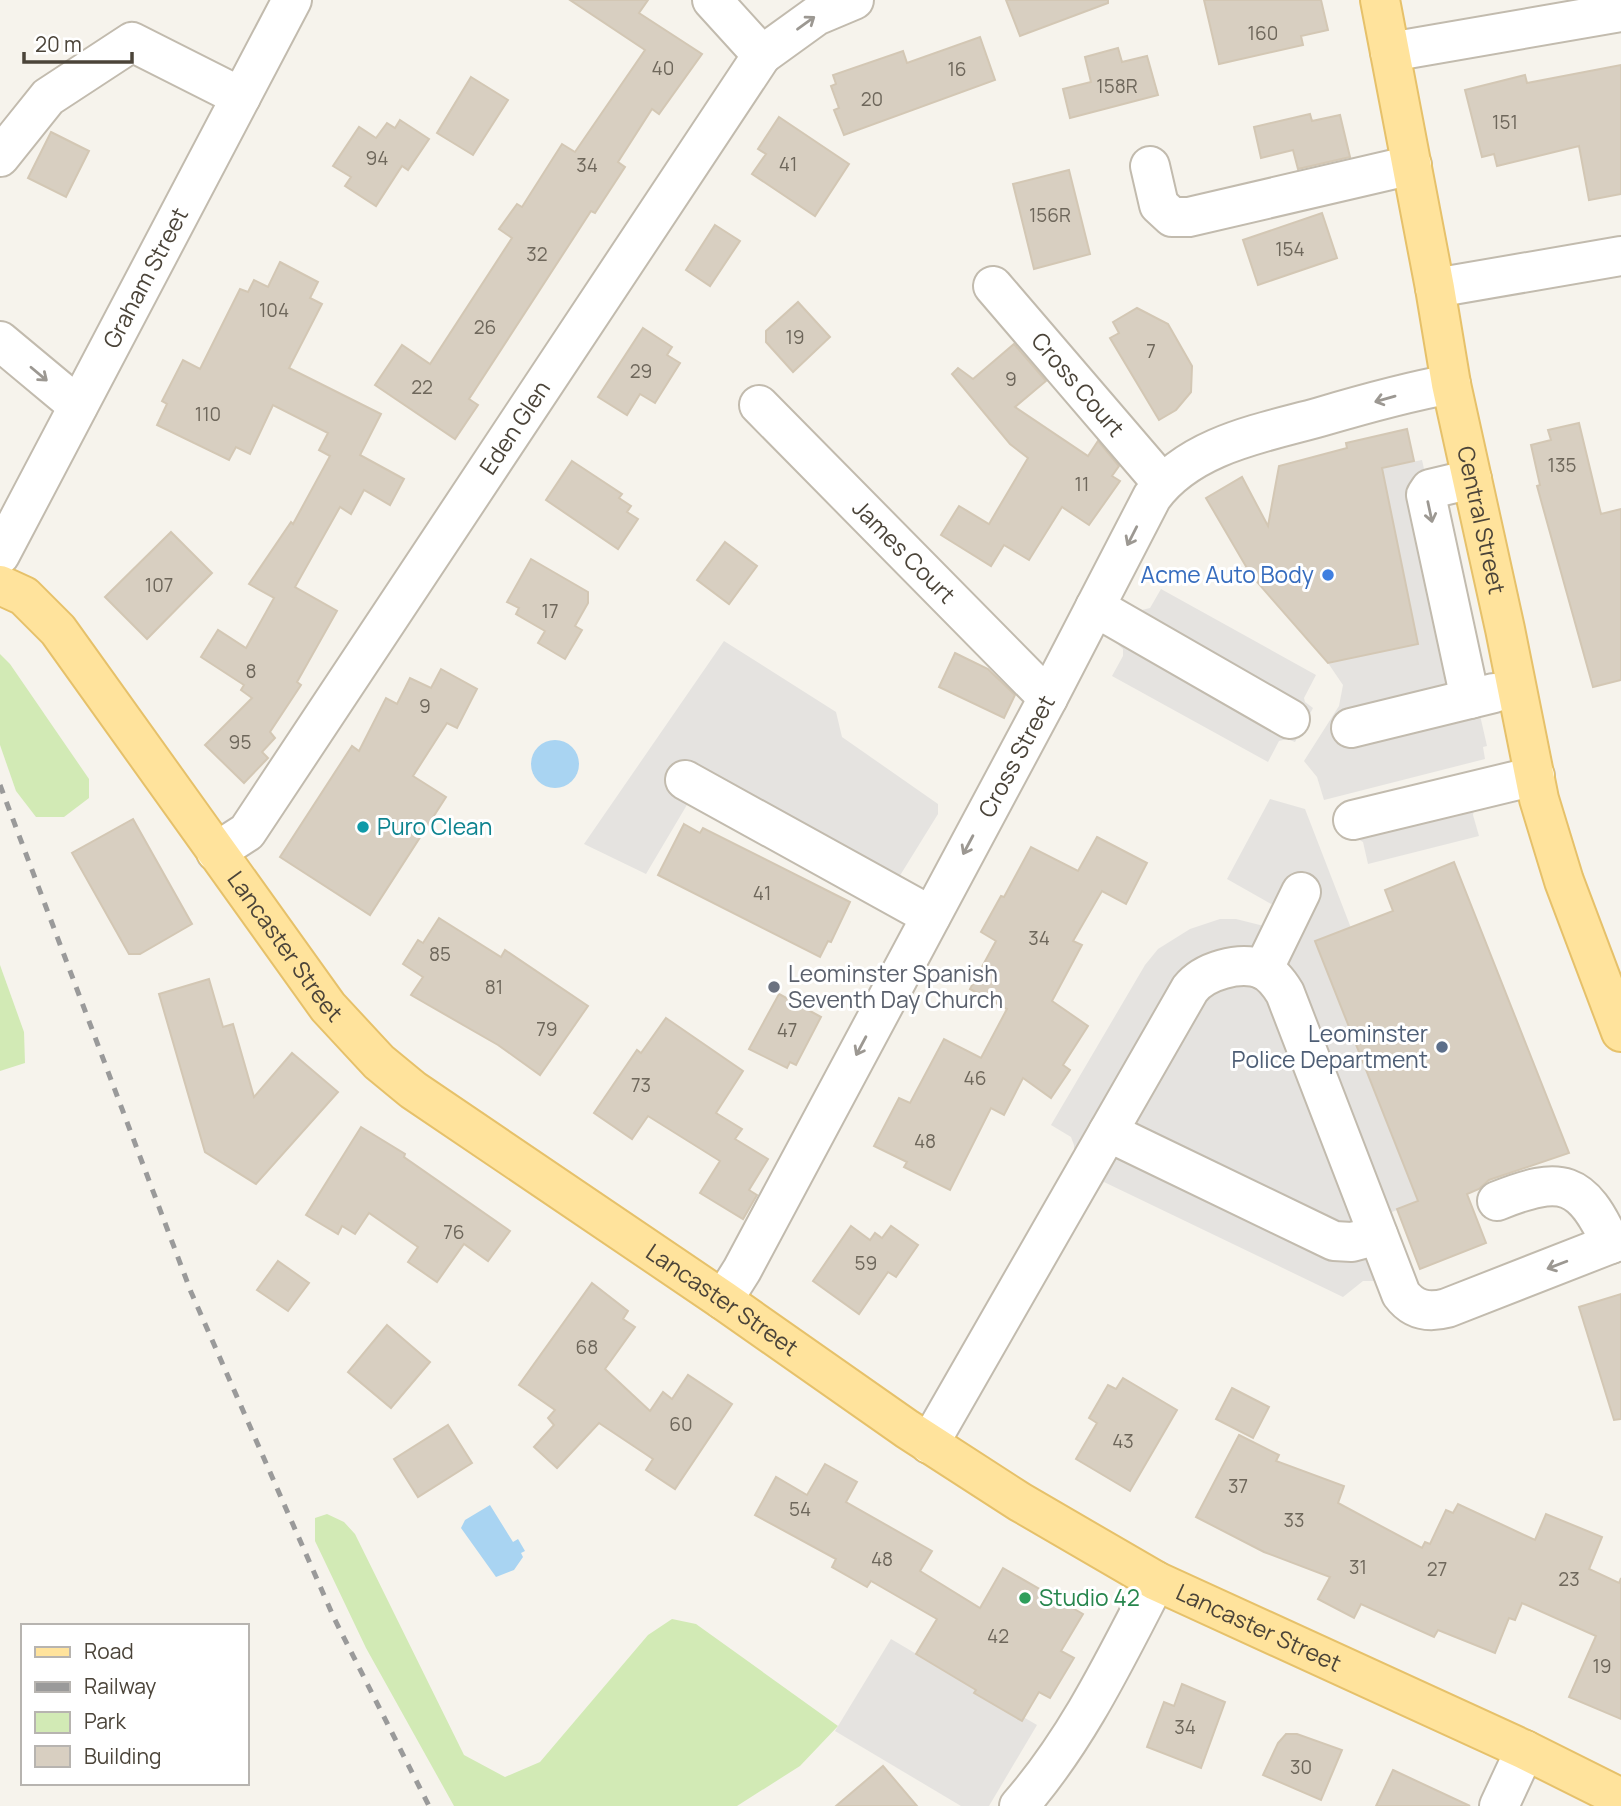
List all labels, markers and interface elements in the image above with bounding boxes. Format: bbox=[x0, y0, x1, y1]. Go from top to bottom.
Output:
one-way arrow bbox=[796, 16, 815, 30]
house number: 160 bbox=[1248, 20, 1278, 46]
scale bar bbox=[24, 21, 133, 65]
text: 20 m bbox=[35, 30, 82, 58]
house number: 40 bbox=[652, 55, 674, 81]
house number: 16 bbox=[947, 56, 967, 82]
house number: 158R bbox=[1096, 73, 1138, 99]
house number: 20 bbox=[861, 86, 883, 112]
house number: 151 bbox=[1492, 109, 1518, 135]
house number: 94 bbox=[366, 145, 389, 171]
house number: 41 bbox=[779, 151, 797, 177]
house number: 34 bbox=[576, 152, 598, 178]
street label: Graham Street bbox=[95, 201, 195, 354]
house number: 156R bbox=[1029, 202, 1071, 228]
house number: 154 bbox=[1275, 236, 1305, 262]
house number: 32 bbox=[526, 241, 548, 267]
house number: 104 bbox=[259, 297, 289, 323]
house number: 26 bbox=[474, 314, 496, 340]
house number: 19 bbox=[785, 324, 805, 350]
street label: Cross Court bbox=[1025, 325, 1132, 443]
house number: 7 bbox=[1146, 338, 1156, 364]
house number: 29 bbox=[630, 358, 652, 384]
one-way arrow bbox=[30, 366, 48, 381]
house number: 9 bbox=[1005, 366, 1017, 392]
house number: 22 bbox=[411, 374, 433, 400]
street label: Eden Glen bbox=[471, 374, 557, 480]
one-way arrow bbox=[1374, 393, 1396, 406]
house number: 110 bbox=[195, 401, 221, 427]
street label: Central Street bbox=[1450, 443, 1514, 597]
house number: 135 bbox=[1548, 452, 1576, 478]
house number: 11 bbox=[1075, 471, 1089, 497]
street label: James Court bbox=[846, 492, 963, 610]
one-way arrow bbox=[1423, 500, 1437, 523]
one-way arrow bbox=[1125, 525, 1138, 546]
place label: Acme Auto Body bbox=[1141, 558, 1314, 590]
marker: Acme Auto Body bbox=[1320, 567, 1336, 583]
house number: 107 bbox=[145, 572, 173, 598]
house number: 17 bbox=[542, 598, 558, 624]
house number: 8 bbox=[245, 658, 257, 684]
street label: Cross Street bbox=[970, 689, 1062, 823]
house number: 9 bbox=[419, 693, 431, 719]
house number: 95 bbox=[229, 729, 251, 755]
place label: Puro Clean bbox=[377, 810, 492, 842]
marker: Puro Clean bbox=[355, 819, 371, 835]
one-way arrow bbox=[961, 834, 975, 855]
street label: Lancaster Street bbox=[221, 864, 351, 1028]
house number: 41 bbox=[753, 880, 771, 906]
house number: 34 bbox=[1028, 925, 1050, 951]
house number: 85 bbox=[429, 941, 451, 967]
place label: Leominster Spanish Seventh Day Church bbox=[788, 957, 1003, 1015]
house number: 81 bbox=[485, 974, 503, 1000]
marker: Leominster Spanish Seventh Day Church bbox=[766, 979, 782, 995]
house number: 79 bbox=[536, 1016, 558, 1042]
house number: 47 bbox=[777, 1017, 797, 1043]
place label: Leominster Police Department bbox=[1232, 1017, 1428, 1075]
one-way arrow bbox=[854, 1035, 868, 1056]
marker: Leominster Police Department bbox=[1434, 1039, 1450, 1055]
house number: 46 bbox=[964, 1065, 987, 1091]
house number: 73 bbox=[631, 1072, 651, 1098]
house number: 48 bbox=[914, 1128, 936, 1154]
house number: 76 bbox=[443, 1219, 465, 1245]
street label: Lancaster Street bbox=[640, 1236, 805, 1363]
house number: 59 bbox=[855, 1250, 877, 1276]
one-way arrow bbox=[1547, 1259, 1569, 1272]
house number: 68 bbox=[576, 1334, 598, 1360]
house number: 60 bbox=[669, 1411, 693, 1437]
house number: 43 bbox=[1112, 1428, 1134, 1454]
house number: 37 bbox=[1228, 1473, 1248, 1499]
house number: 54 bbox=[789, 1496, 811, 1522]
house number: 33 bbox=[1283, 1507, 1305, 1533]
house number: 48 bbox=[871, 1546, 893, 1572]
house number: 31 bbox=[1349, 1554, 1367, 1580]
house number: 27 bbox=[1427, 1556, 1447, 1582]
house number: 23 bbox=[1558, 1566, 1580, 1592]
street label: Lancaster Street bbox=[1171, 1575, 1347, 1679]
place label: Studio 42 bbox=[1039, 1581, 1140, 1613]
marker: Studio 42 bbox=[1017, 1590, 1033, 1606]
house number: 42 bbox=[987, 1623, 1009, 1649]
legend bbox=[21, 1624, 248, 1785]
text: Road bbox=[84, 1637, 134, 1665]
house number: 19 bbox=[1592, 1653, 1612, 1679]
text: Railway bbox=[84, 1672, 156, 1700]
text: Park bbox=[84, 1707, 126, 1735]
house number: 34 bbox=[1174, 1714, 1196, 1740]
text: Building bbox=[84, 1742, 161, 1770]
house number: 30 bbox=[1290, 1754, 1312, 1780]

